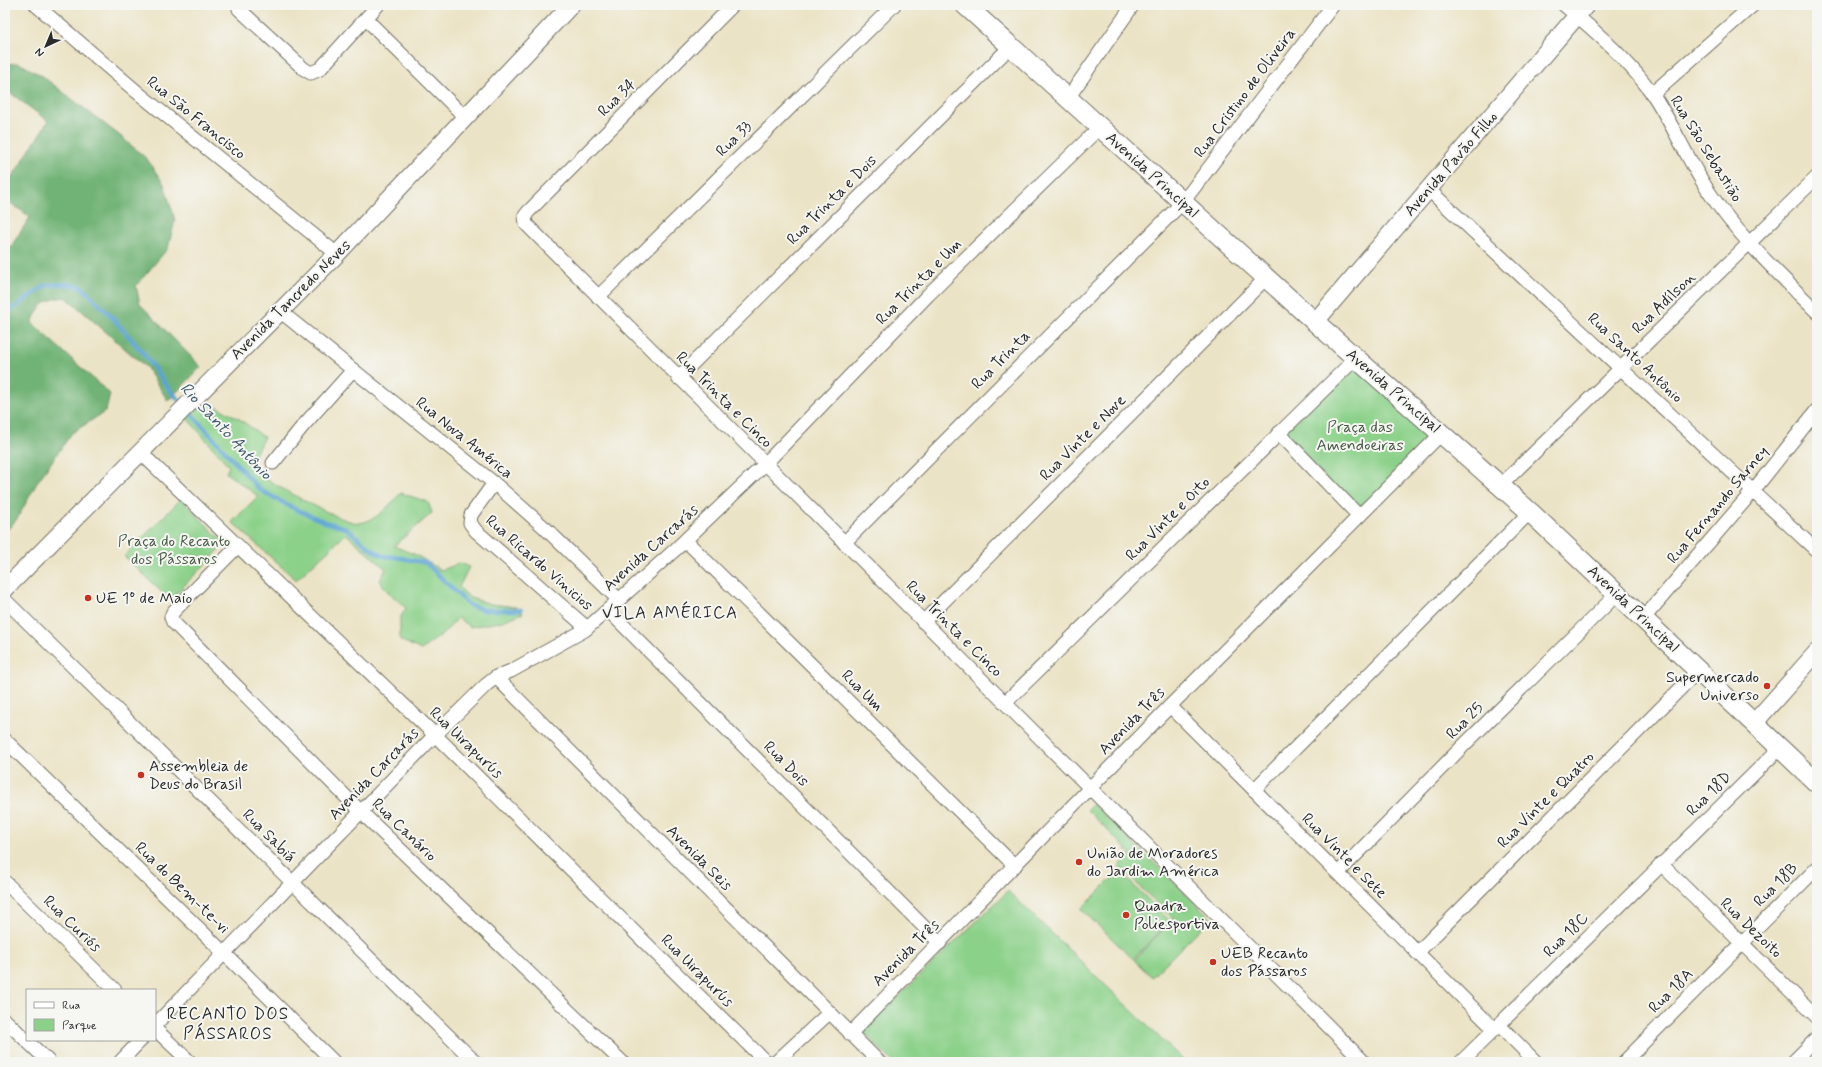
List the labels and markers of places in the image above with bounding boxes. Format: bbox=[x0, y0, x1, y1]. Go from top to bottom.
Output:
place label: UE 1º de Maio bbox=[96, 588, 193, 609]
marker: UE 1º de Maio bbox=[83, 593, 93, 603]
place label: Supermercado Universo bbox=[1666, 667, 1759, 706]
marker: Supermercado Universo bbox=[1762, 681, 1772, 691]
place label: Assembleia de Deus do Brasil bbox=[149, 756, 248, 795]
marker: Assembleia de Deus do Brasil bbox=[136, 770, 146, 780]
place label: União de Moradores do Jardim América bbox=[1087, 843, 1219, 882]
marker: União de Moradores do Jardim América bbox=[1074, 857, 1084, 867]
place label: Quadra Poliesportiva bbox=[1134, 896, 1220, 935]
marker: Quadra Poliesportiva bbox=[1121, 910, 1131, 920]
place label: UEB Recanto dos Pássaros bbox=[1221, 943, 1308, 982]
marker: UEB Recanto dos Pássaros bbox=[1208, 957, 1218, 967]

